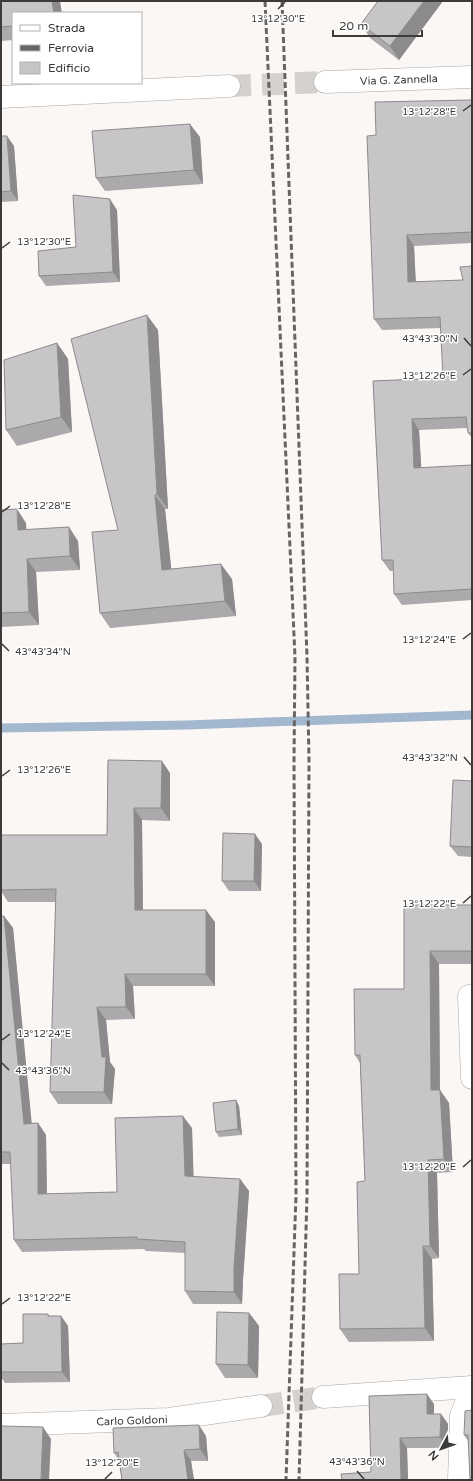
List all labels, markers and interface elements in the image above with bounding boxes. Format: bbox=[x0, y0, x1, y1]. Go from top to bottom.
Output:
legend bbox=[12, 12, 142, 84]
scale bar bbox=[333, 12, 422, 38]
text: 13°12'30"E bbox=[251, 13, 305, 25]
text: 20 m bbox=[339, 19, 368, 33]
text: Strada bbox=[48, 21, 85, 35]
text: Ferrovia bbox=[48, 41, 94, 55]
text: Edificio bbox=[48, 61, 90, 75]
street label: Via G. Zannella bbox=[360, 72, 438, 88]
text: 13°12'28"E bbox=[402, 106, 456, 118]
text: 13°12'30"E bbox=[17, 236, 71, 248]
text: 43°43'30"N bbox=[402, 333, 458, 345]
text: 13°12'26"E bbox=[402, 370, 456, 382]
text: 13°12'28"E bbox=[17, 500, 71, 512]
text: 13°12'24"E bbox=[402, 634, 456, 646]
text: 43°43'34"N bbox=[15, 646, 71, 658]
text: 43°43'32"N bbox=[402, 752, 458, 764]
text: 13°12'26"E bbox=[17, 764, 71, 776]
text: 13°12'22"E bbox=[402, 898, 456, 910]
text: 13°12'24"E bbox=[17, 1028, 71, 1040]
text: 43°43'36"N bbox=[15, 1065, 71, 1077]
text: 13°12'20"E bbox=[402, 1161, 456, 1173]
text: 13°12'22"E bbox=[17, 1292, 71, 1304]
street label: Carlo Goldoni bbox=[96, 1413, 168, 1429]
north arrow bbox=[421, 1429, 461, 1469]
text: N bbox=[426, 1448, 442, 1463]
text: 43°43'36"N bbox=[329, 1456, 385, 1468]
text: 13°12'20"E bbox=[85, 1457, 139, 1469]

